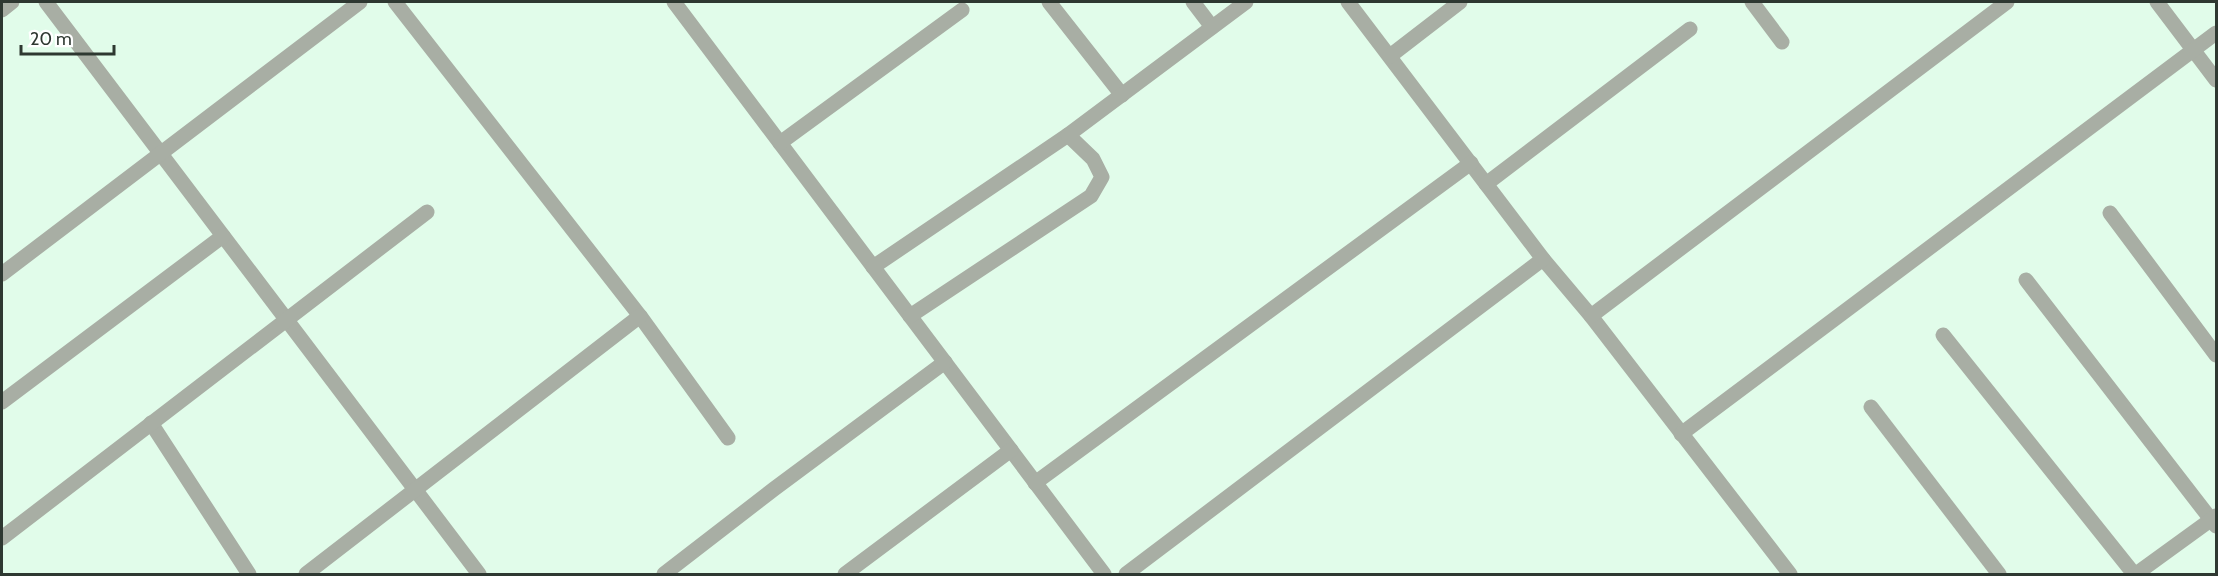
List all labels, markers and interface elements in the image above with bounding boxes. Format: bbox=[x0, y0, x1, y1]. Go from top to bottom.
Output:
scale bar bbox=[21, 18, 114, 56]
text: 20 m bbox=[30, 28, 72, 50]

